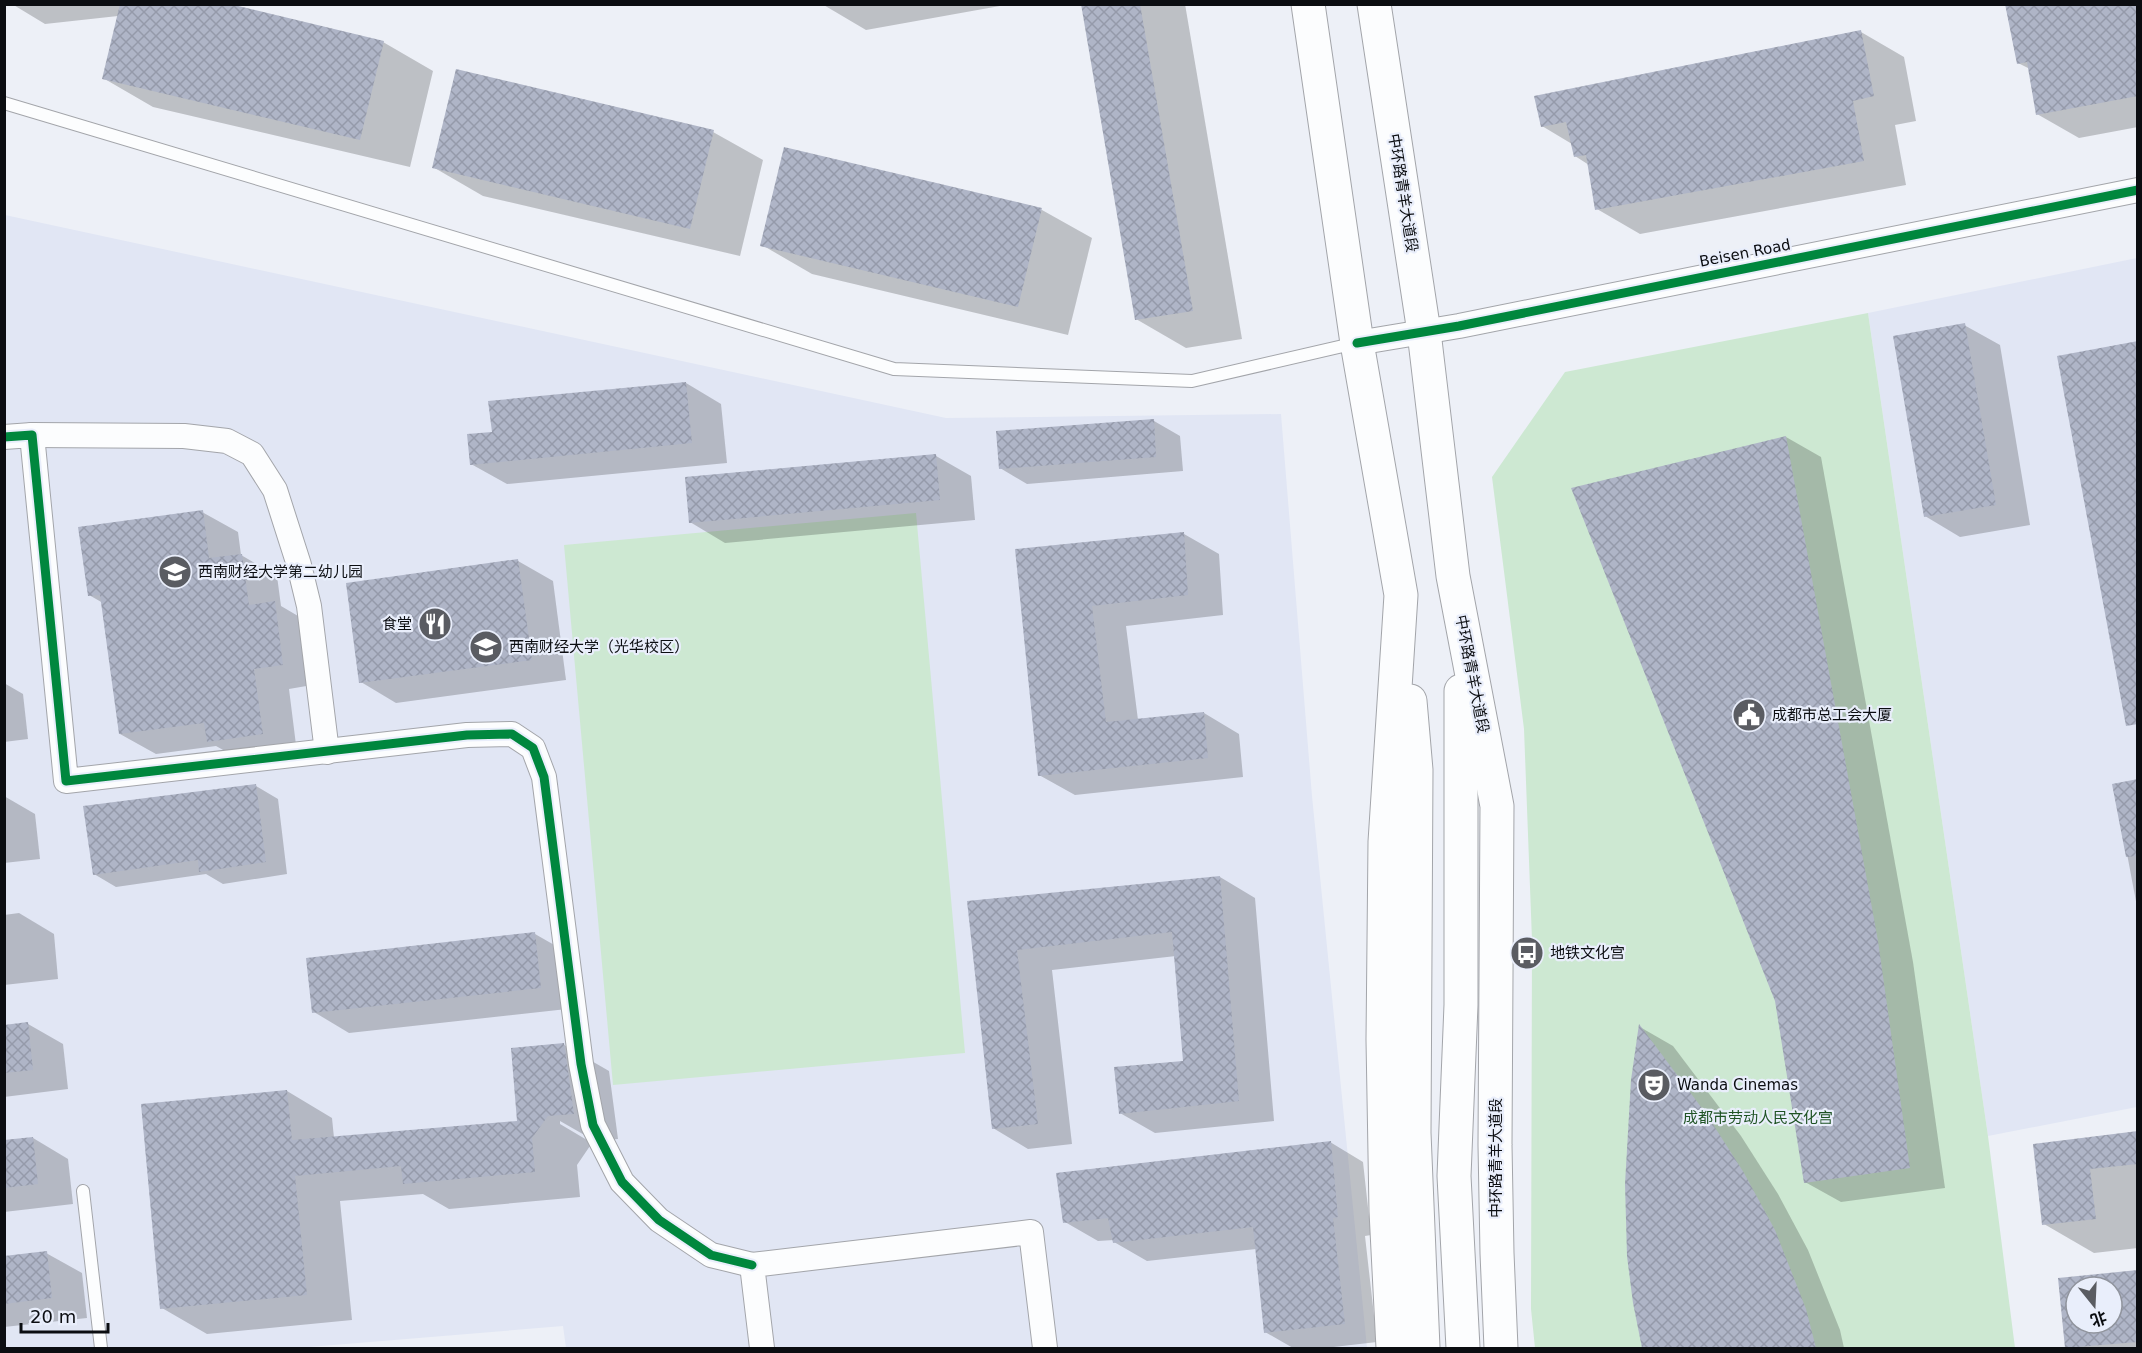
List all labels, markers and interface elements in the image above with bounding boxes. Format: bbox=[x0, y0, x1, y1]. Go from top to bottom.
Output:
street label: 中环路青羊大道段 bbox=[1385, 132, 1421, 254]
street label: Beisen Road bbox=[1698, 235, 1792, 271]
school or university icon: 西南财经大学第二幼儿园 bbox=[157, 554, 193, 590]
place label: 西南财经大学第二幼儿园 bbox=[198, 563, 363, 581]
restaurant icon: 食堂 bbox=[417, 606, 453, 642]
street label: 中环路青羊大道段 bbox=[1452, 613, 1492, 735]
place label: 食堂 bbox=[382, 615, 412, 633]
school or university icon: 西南财经大学（光华校区） bbox=[468, 629, 504, 665]
place label: 西南财经大学（光华校区） bbox=[509, 638, 689, 656]
public building icon: 成都市总工会大厦 bbox=[1731, 697, 1767, 733]
place label: 成都市总工会大厦 bbox=[1772, 706, 1892, 724]
bus stop icon: 地铁文化宫 bbox=[1509, 935, 1545, 971]
place label: 地铁文化宫 bbox=[1550, 944, 1625, 962]
theatre icon: Wanda Cinemas bbox=[1636, 1067, 1672, 1103]
place label: Wanda Cinemas bbox=[1677, 1076, 1798, 1094]
street label: 中环路青羊大道段 bbox=[1487, 1098, 1505, 1218]
park label: 成都市劳动人民文化宫 bbox=[1683, 1109, 1833, 1127]
north arrow bbox=[2064, 1275, 2124, 1335]
scale bar bbox=[21, 1296, 108, 1334]
text: 20 m bbox=[30, 1306, 76, 1327]
text: 北 bbox=[2088, 1307, 2109, 1330]

